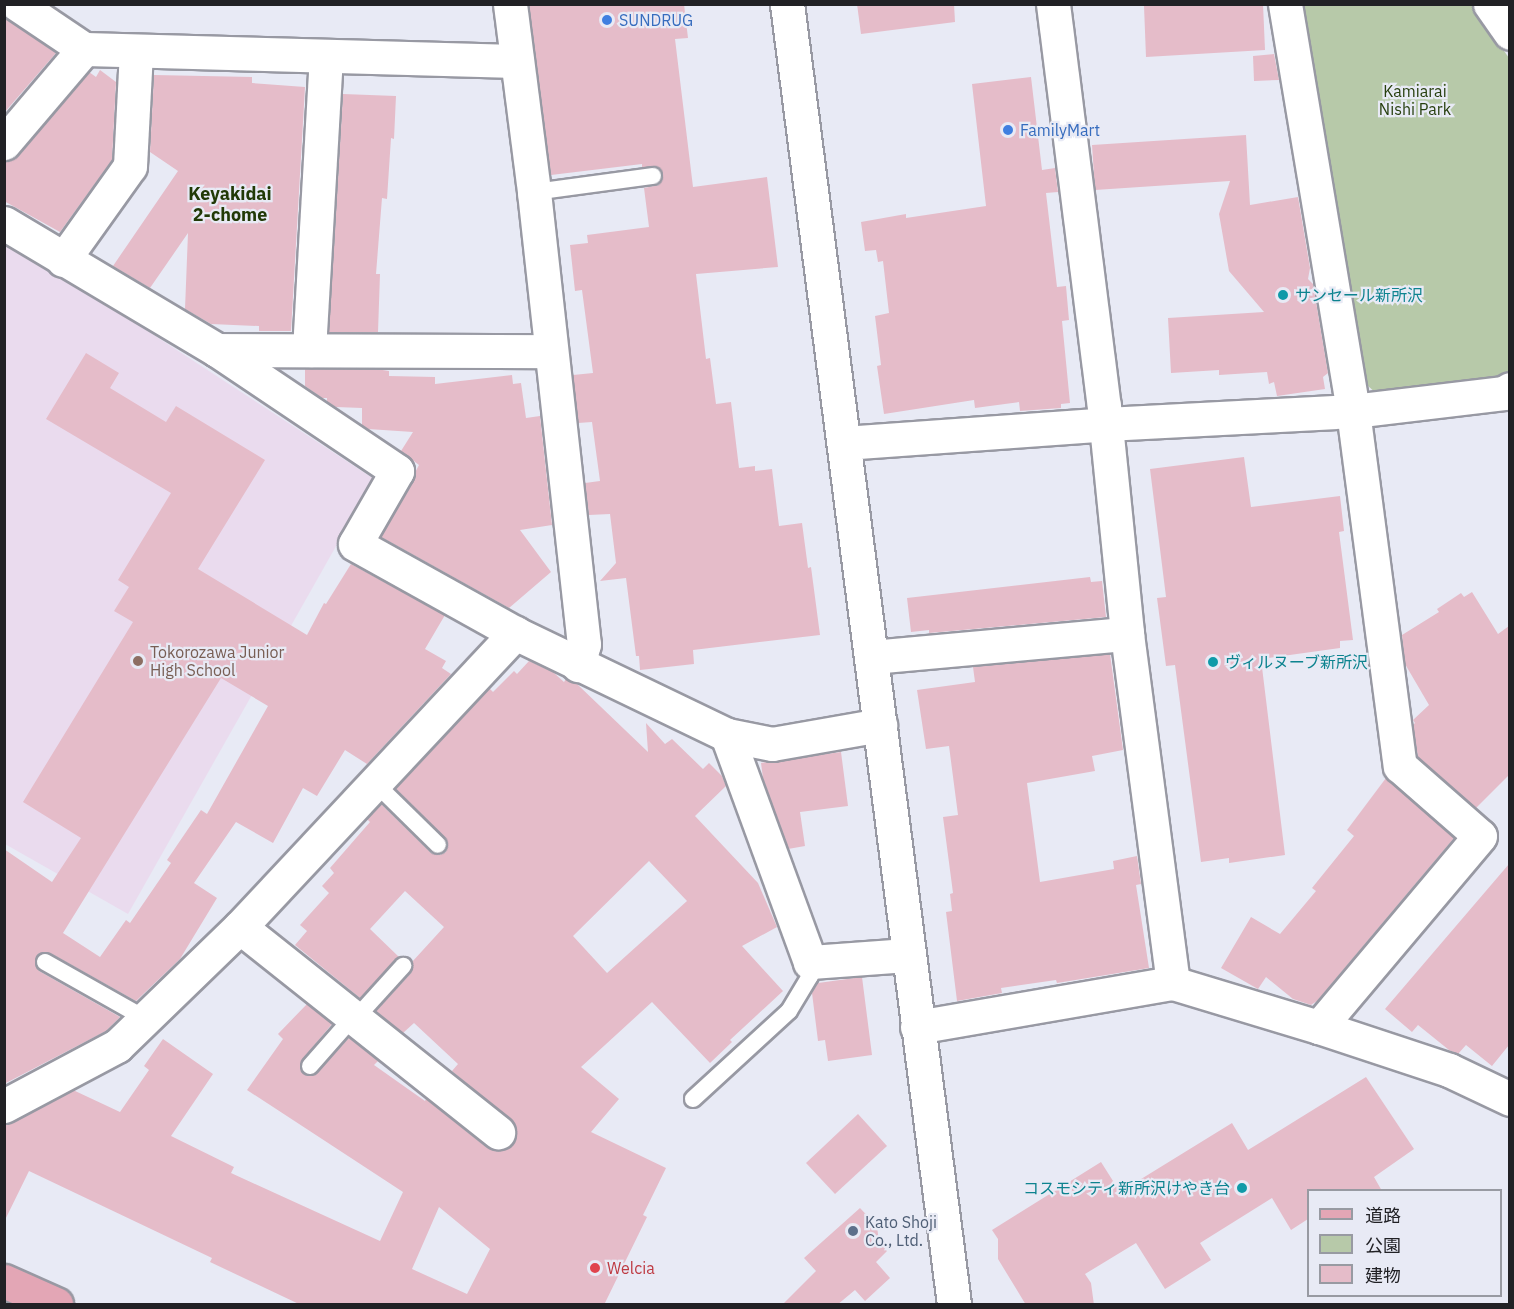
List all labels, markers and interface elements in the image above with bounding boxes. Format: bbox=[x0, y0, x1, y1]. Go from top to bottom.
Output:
place label: SUNDRUG bbox=[619, 10, 693, 30]
marker: SUNDRUG bbox=[600, 13, 614, 27]
park label: Kamiarai Nishi Park bbox=[1379, 81, 1451, 119]
place label: FamilyMart bbox=[1020, 120, 1100, 140]
marker: FamilyMart bbox=[1001, 123, 1015, 137]
district label: Keyakidai 2-chome bbox=[188, 184, 272, 226]
place label: サンセール新所沢 bbox=[1295, 285, 1423, 305]
marker: サンセール新所沢 bbox=[1276, 288, 1290, 302]
place label: Tokorozawa Junior High School bbox=[150, 642, 284, 680]
place label: ヴィルヌーブ新所沢 bbox=[1225, 652, 1369, 672]
marker: Tokorozawa Junior High School bbox=[131, 654, 145, 668]
marker: ヴィルヌーブ新所沢 bbox=[1206, 655, 1220, 669]
place label: コスモシティ新所沢けやき台 bbox=[1022, 1178, 1230, 1198]
marker: コスモシティ新所沢けやき台 bbox=[1235, 1181, 1249, 1195]
legend bbox=[1307, 1189, 1502, 1297]
text: 道路 bbox=[1365, 1204, 1401, 1227]
place label: Kato Shoji Co., Ltd. bbox=[865, 1212, 937, 1250]
marker: Kato Shoji Co., Ltd. bbox=[846, 1224, 860, 1238]
text: 公園 bbox=[1365, 1234, 1401, 1257]
place label: Welcia bbox=[607, 1258, 655, 1278]
marker: Welcia bbox=[588, 1261, 602, 1275]
text: 建物 bbox=[1365, 1264, 1401, 1287]

